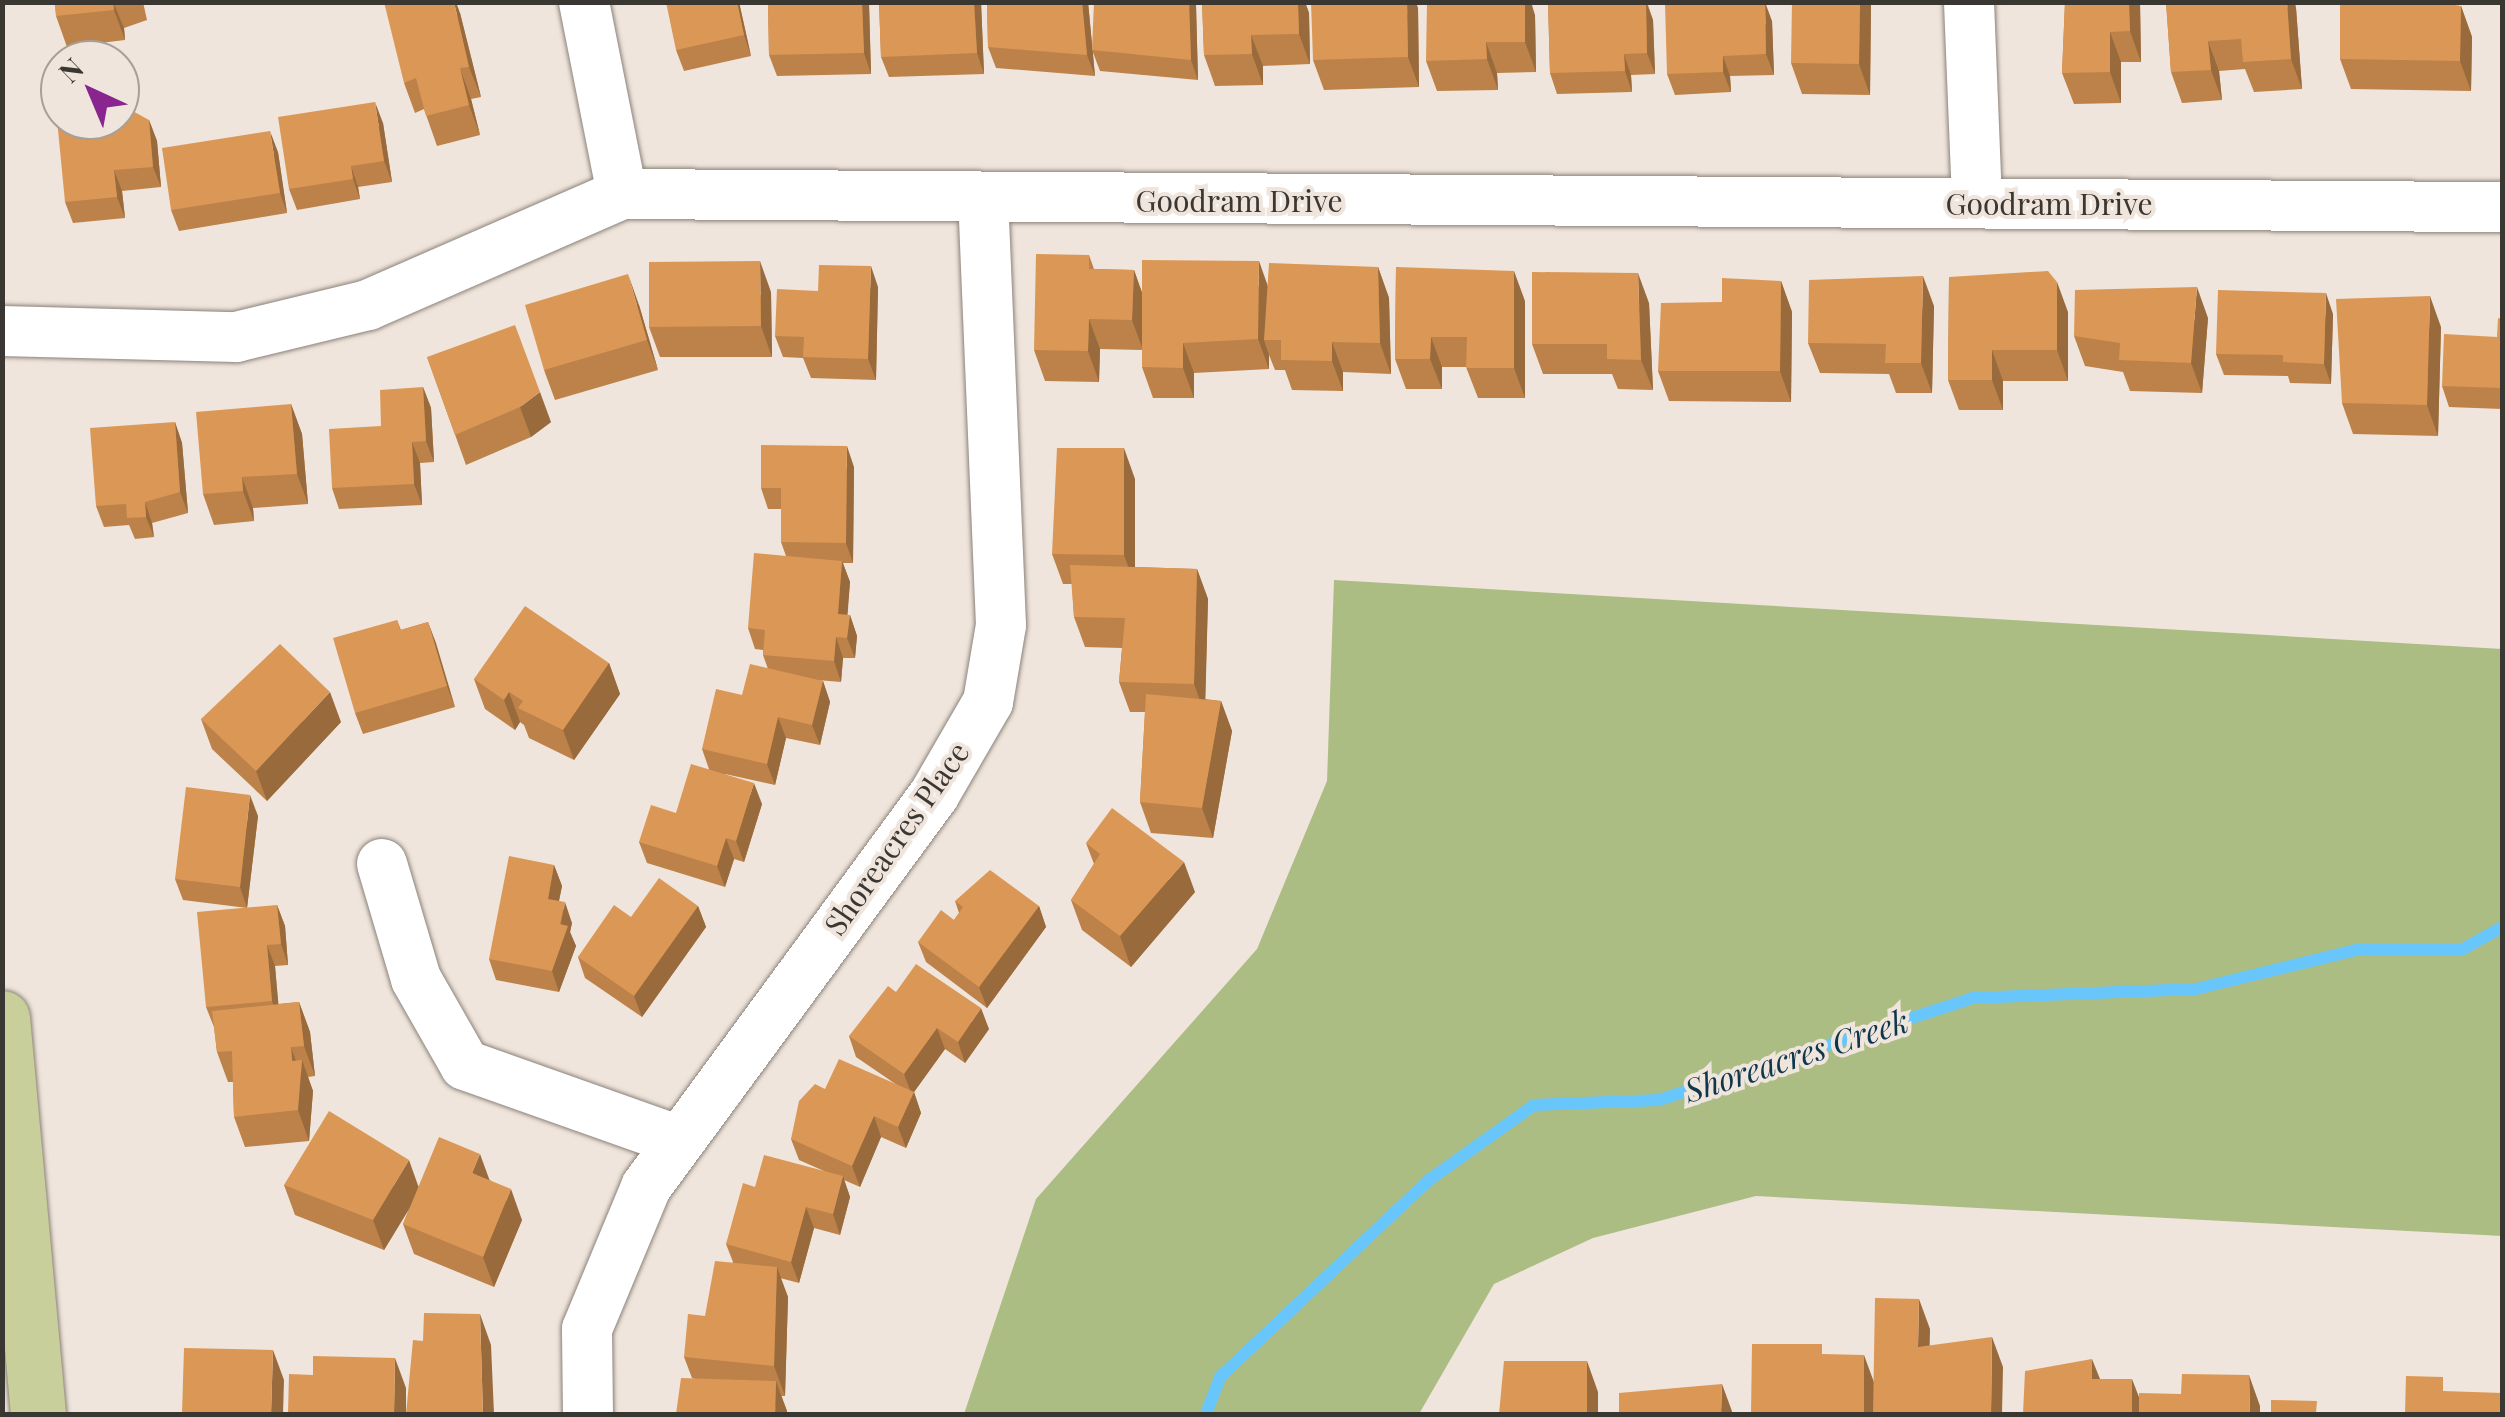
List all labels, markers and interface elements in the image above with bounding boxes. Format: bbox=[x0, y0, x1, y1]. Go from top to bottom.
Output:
north arrow bbox=[40, 40, 140, 140]
text: N bbox=[50, 49, 90, 90]
street label: Goodram Drive bbox=[1135, 182, 1343, 218]
street label: Goodram Drive bbox=[1945, 185, 2153, 221]
street label: Shoreacres Place bbox=[816, 735, 976, 941]
water label: Shoreacres Creek bbox=[1679, 1001, 1913, 1109]

